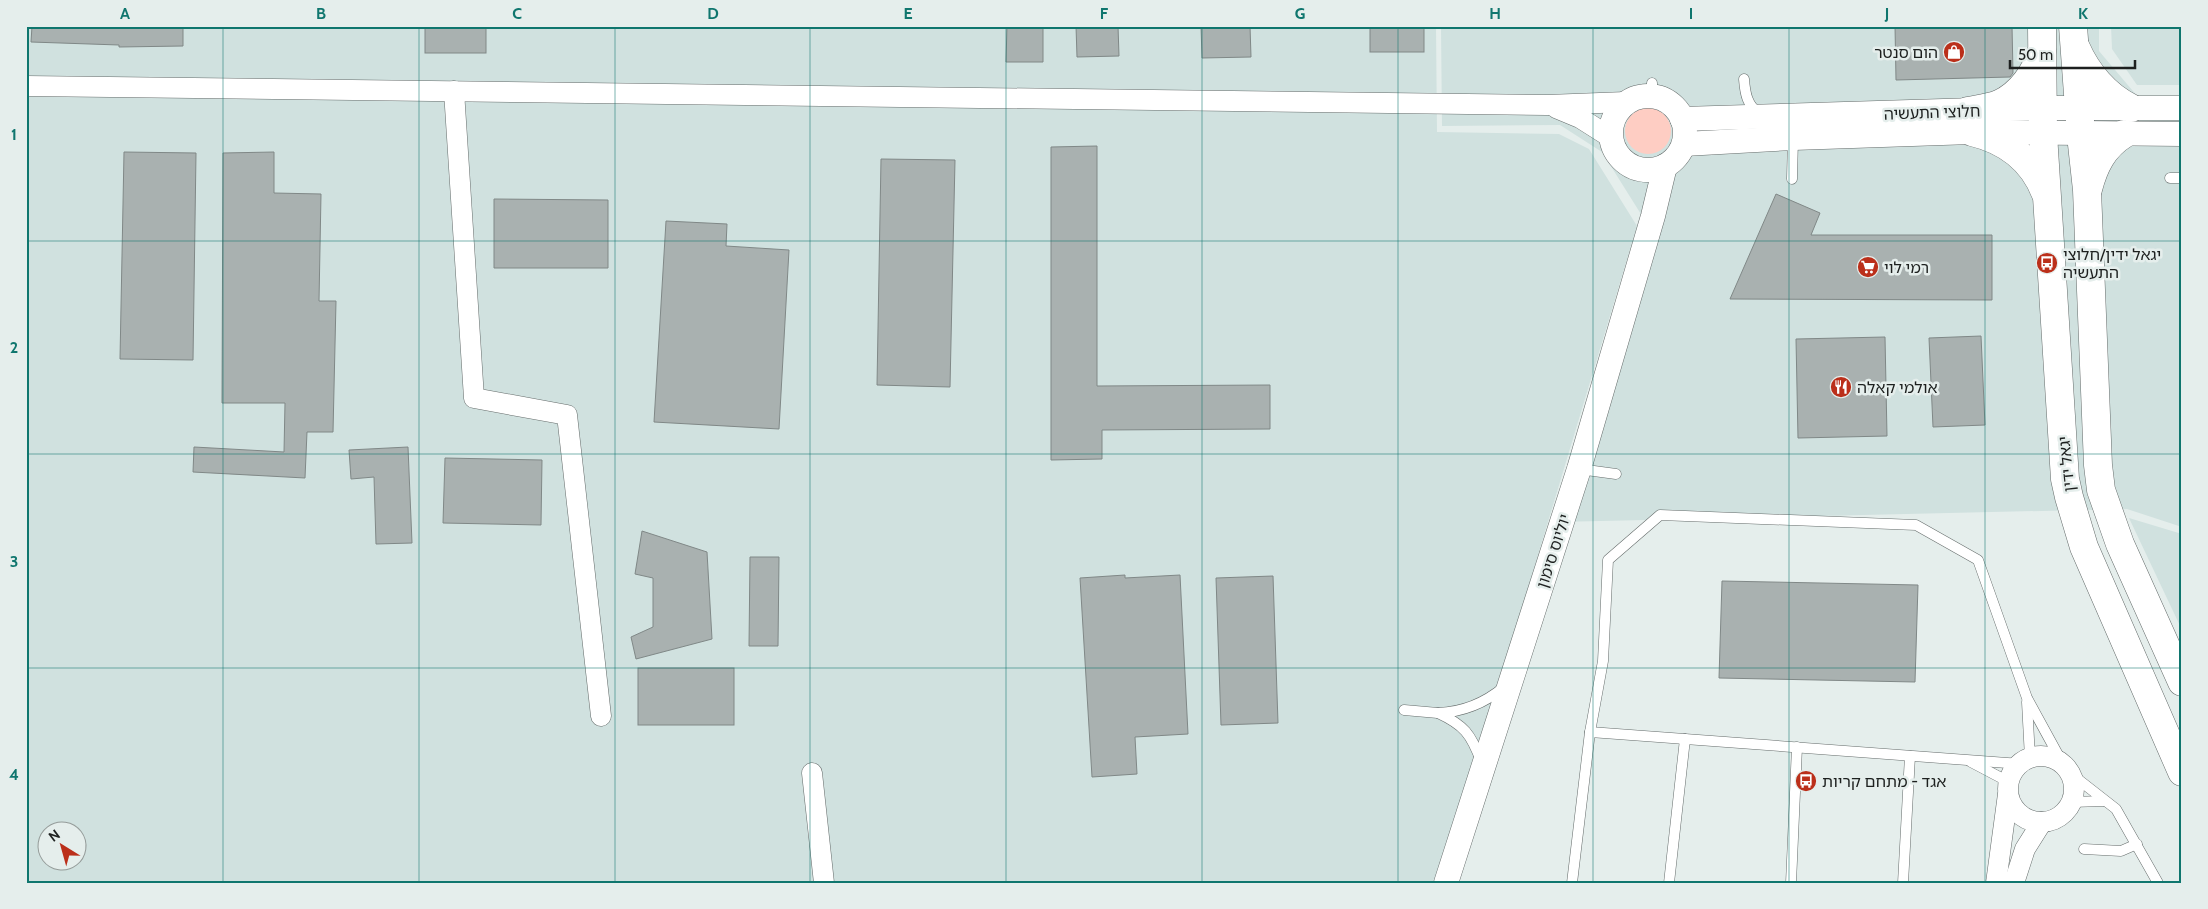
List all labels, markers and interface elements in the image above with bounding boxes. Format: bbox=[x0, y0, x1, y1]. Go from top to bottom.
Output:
text: A bbox=[120, 4, 130, 23]
text: B bbox=[316, 4, 326, 23]
text: C bbox=[512, 4, 522, 23]
text: D bbox=[707, 4, 719, 23]
text: E bbox=[903, 4, 913, 23]
text: F bbox=[1100, 4, 1109, 23]
text: G bbox=[1295, 4, 1305, 23]
text: H bbox=[1489, 4, 1501, 23]
text: I bbox=[1689, 4, 1693, 23]
text: J bbox=[1884, 4, 1889, 23]
text: K bbox=[2078, 4, 2088, 23]
scale bar bbox=[2010, 38, 2136, 70]
shop icon: הום סנטר bbox=[1942, 40, 1966, 64]
place label: הום סנטר bbox=[1874, 43, 1938, 62]
text: 50 m bbox=[2018, 46, 2053, 64]
street label: חלוצי התעשיה bbox=[1883, 101, 1981, 124]
text: 1 bbox=[11, 125, 17, 144]
place label: יגאל ידין/חלוצי התעשיה bbox=[2063, 245, 2161, 282]
bus stop icon: יגאל ידין/חלוצי התעשיה bbox=[2035, 251, 2059, 275]
supermarket icon: רמי לוי bbox=[1856, 255, 1880, 279]
place label: רמי לוי bbox=[1884, 258, 1929, 277]
text: 2 bbox=[10, 338, 18, 357]
restaurant icon: אולמי קאלה bbox=[1829, 375, 1853, 399]
place label: אולמי קאלה bbox=[1857, 378, 1938, 397]
street label: יגאל ידין bbox=[2054, 435, 2079, 493]
street label: יוליוס סימון bbox=[1533, 512, 1574, 591]
text: 3 bbox=[10, 552, 18, 571]
text: 4 bbox=[9, 765, 19, 784]
bus stop icon: אגד - מתחם קריות bbox=[1794, 769, 1818, 793]
place label: אגד - מתחם קריות bbox=[1822, 772, 1946, 791]
north arrow bbox=[38, 822, 88, 872]
text: N bbox=[45, 825, 64, 846]

